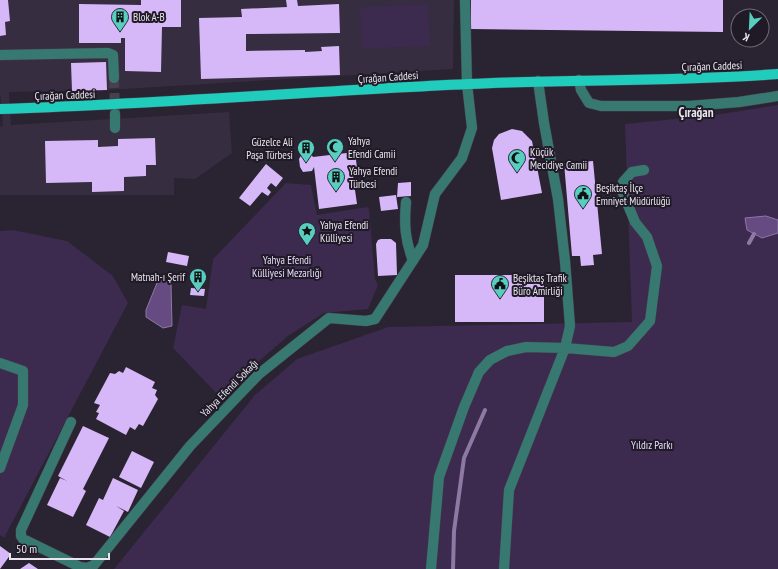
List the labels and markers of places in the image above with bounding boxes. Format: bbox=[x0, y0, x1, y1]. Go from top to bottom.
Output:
building icon: Blok A-B bbox=[110, 7, 130, 32]
place label: Blok A-B bbox=[133, 10, 165, 24]
place label: Yahya Efendi Camii bbox=[348, 134, 396, 161]
place label: Güzelce Ali Paşa Türbesi bbox=[246, 135, 293, 162]
mosque icon: Yahya Efendi Camii bbox=[325, 137, 345, 162]
building icon: Güzelce Ali Paşa Türbesi bbox=[296, 138, 316, 163]
place label: Küçük Mecidiye Camii bbox=[530, 145, 587, 172]
mosque icon: Küçük Mecidiye Camii bbox=[507, 148, 527, 173]
place label: Yahya Efendi Türbesi bbox=[349, 164, 397, 191]
building icon: Yahya Efendi Türbesi bbox=[326, 167, 346, 192]
place label: Beşiktaş İlçe Emniyet Müdürlüğü bbox=[596, 181, 671, 208]
public building icon: Beşiktaş İlçe Emniyet Müdürlüğü bbox=[573, 184, 593, 209]
place label: Yahya Efendi Külliyesi bbox=[320, 218, 368, 245]
place icon: Yahya Efendi Külliyesi bbox=[297, 221, 317, 246]
building icon: Matnah-ı Şerif bbox=[188, 267, 208, 292]
place label: Matnah-ı Şerif bbox=[131, 270, 186, 284]
place label: Beşiktaş Trafik Büro Amirliği bbox=[513, 271, 567, 298]
public building icon: Beşiktaş Trafik Büro Amirliği bbox=[490, 274, 510, 299]

